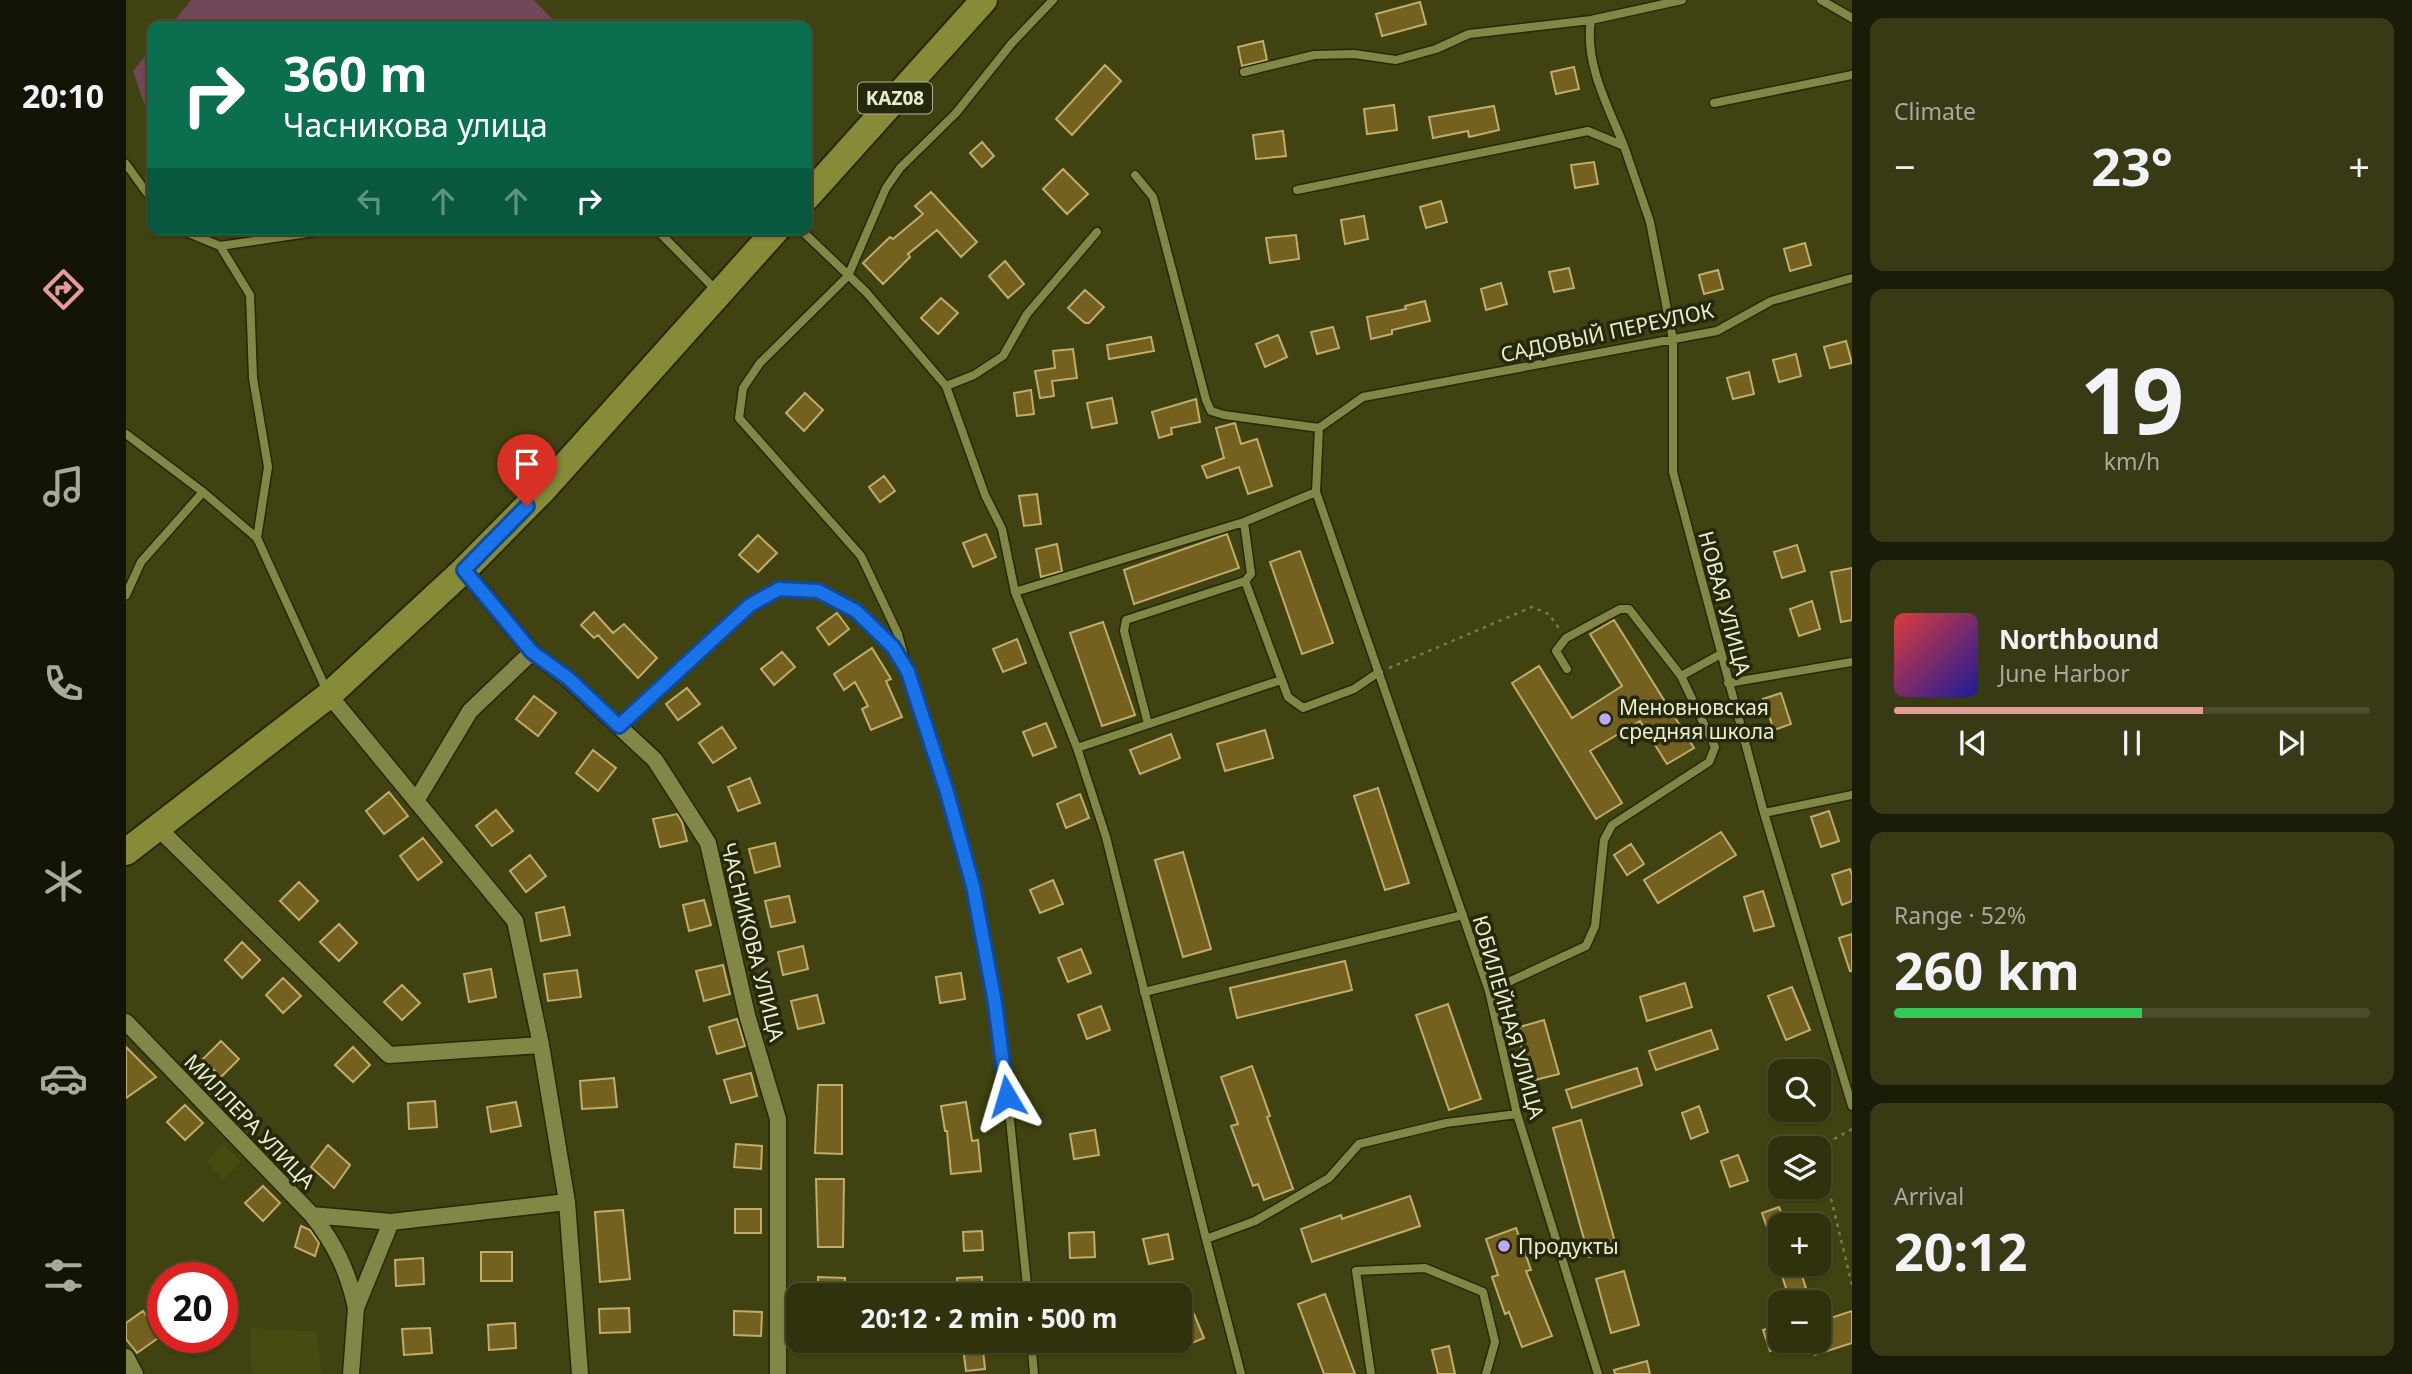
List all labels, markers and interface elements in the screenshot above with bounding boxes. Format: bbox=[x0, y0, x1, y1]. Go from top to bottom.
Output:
text: 360 m bbox=[283, 40, 428, 106]
icon: right bbox=[168, 49, 259, 140]
text: 20:10 bbox=[22, 74, 104, 117]
road number: KAZ08 bbox=[858, 82, 932, 114]
text: Climate bbox=[1894, 95, 1976, 127]
text: Часникова улица bbox=[283, 103, 548, 146]
text: 23° bbox=[2091, 130, 2173, 201]
text: − bbox=[1894, 140, 1916, 192]
text: + bbox=[2348, 140, 2370, 192]
icon: left bbox=[351, 182, 389, 220]
icon: ahead bbox=[424, 182, 462, 220]
icon: ahead bbox=[497, 182, 535, 220]
icon: right bbox=[570, 182, 608, 220]
icon: directions bbox=[39, 265, 88, 314]
street label: САДОВЫЙ ПЕРЕУЛОК bbox=[1498, 296, 1716, 368]
text: 19 bbox=[2080, 337, 2184, 461]
pin bbox=[497, 434, 557, 506]
icon: arrive bbox=[508, 445, 546, 483]
text: km/h bbox=[2104, 445, 2160, 477]
icon: music bbox=[39, 462, 88, 511]
street label: НОВАЯ УЛИЦА bbox=[1692, 528, 1758, 679]
text: Northbound bbox=[1999, 621, 2159, 657]
text: June Harbor bbox=[1999, 657, 2130, 689]
icon: phone bbox=[39, 659, 88, 708]
place label: Меновновская средняя школа bbox=[1619, 693, 1775, 745]
marker: Меновновская средняя школа bbox=[1597, 711, 1613, 727]
icon: previous bbox=[1954, 724, 1992, 762]
icon: pause bbox=[2113, 724, 2151, 762]
icon: next bbox=[2272, 724, 2310, 762]
street label: ЧАСНИКОВА УЛИЦА bbox=[715, 840, 791, 1045]
icon: climate bbox=[39, 857, 88, 906]
text: Range · 52% bbox=[1894, 899, 2026, 931]
street label: ЮБИЛЕЙНАЯ УЛИЦА bbox=[1467, 912, 1552, 1123]
text: 260 km bbox=[1894, 934, 2080, 1005]
street label: МИЛЛЕРА УЛИЦА bbox=[178, 1048, 322, 1195]
icon: car bbox=[39, 1054, 88, 1103]
position arrow bbox=[970, 1059, 1044, 1133]
map controls bbox=[1768, 1059, 1831, 1353]
button: search bbox=[1768, 1059, 1831, 1122]
button: layers bbox=[1768, 1136, 1831, 1199]
text: Arrival bbox=[1894, 1180, 1964, 1212]
button: + bbox=[1768, 1213, 1831, 1276]
text: 20:12 bbox=[1894, 1215, 2028, 1286]
place label: Продукты bbox=[1518, 1232, 1619, 1260]
marker: Продукты bbox=[1496, 1238, 1512, 1254]
icon: filters bbox=[39, 1251, 88, 1300]
speed limit sign: 20 bbox=[147, 1262, 238, 1353]
button: − bbox=[1768, 1290, 1831, 1353]
text: 20:12 · 2 min · 500 m bbox=[861, 1300, 1117, 1336]

